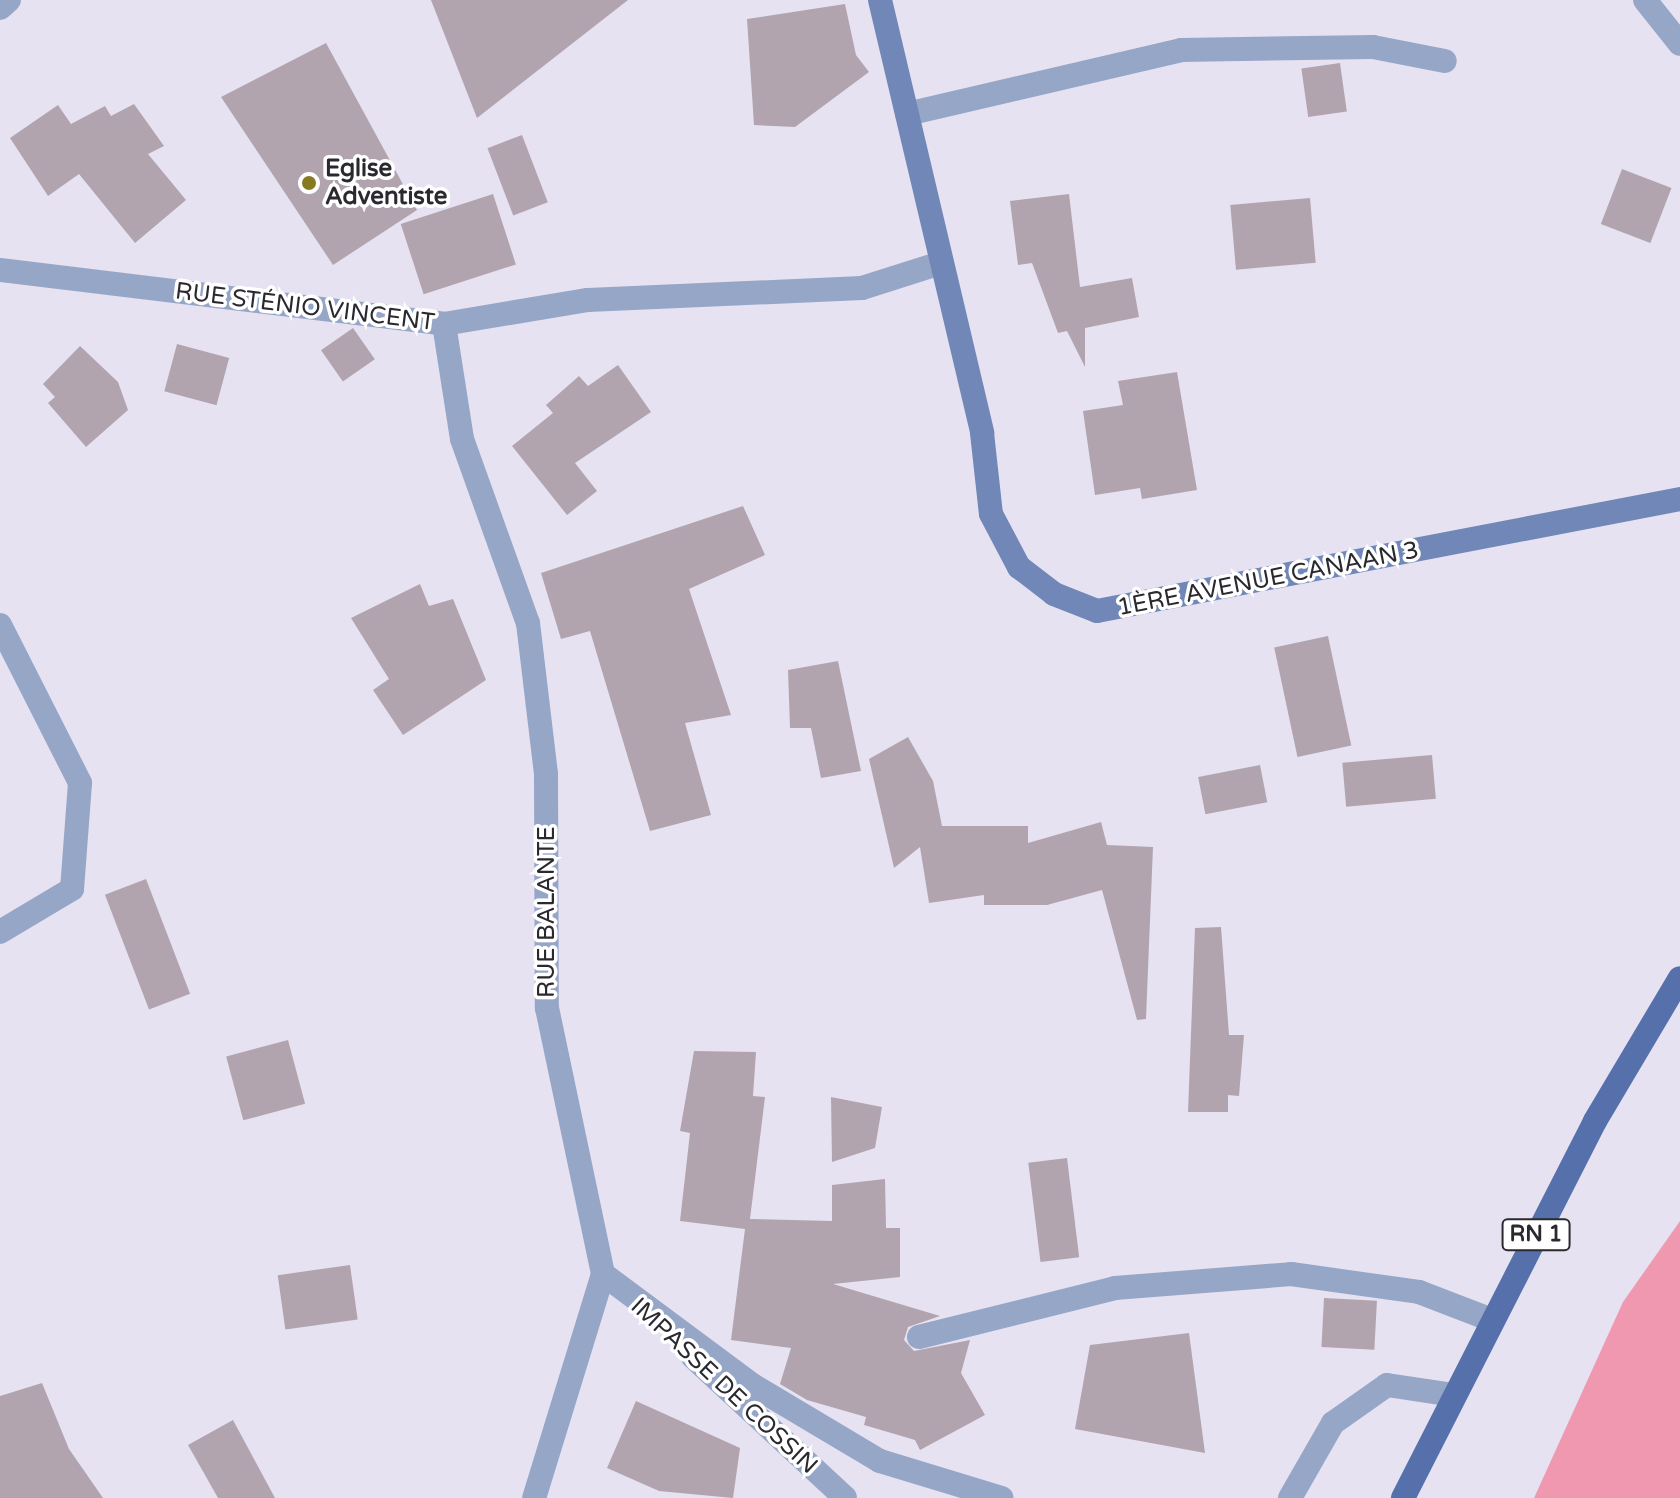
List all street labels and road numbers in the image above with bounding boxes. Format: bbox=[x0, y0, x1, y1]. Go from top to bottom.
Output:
street label: RUE STÉNIO VINCENT bbox=[174, 277, 436, 337]
street label: 1ÈRE AVENUE CANAAN 3 bbox=[1115, 536, 1421, 622]
street label: RUE BALANTE bbox=[533, 826, 561, 998]
road number: RN 1 bbox=[1500, 1217, 1572, 1253]
street label: IMPASSE DE COSSIN bbox=[625, 1292, 823, 1480]

